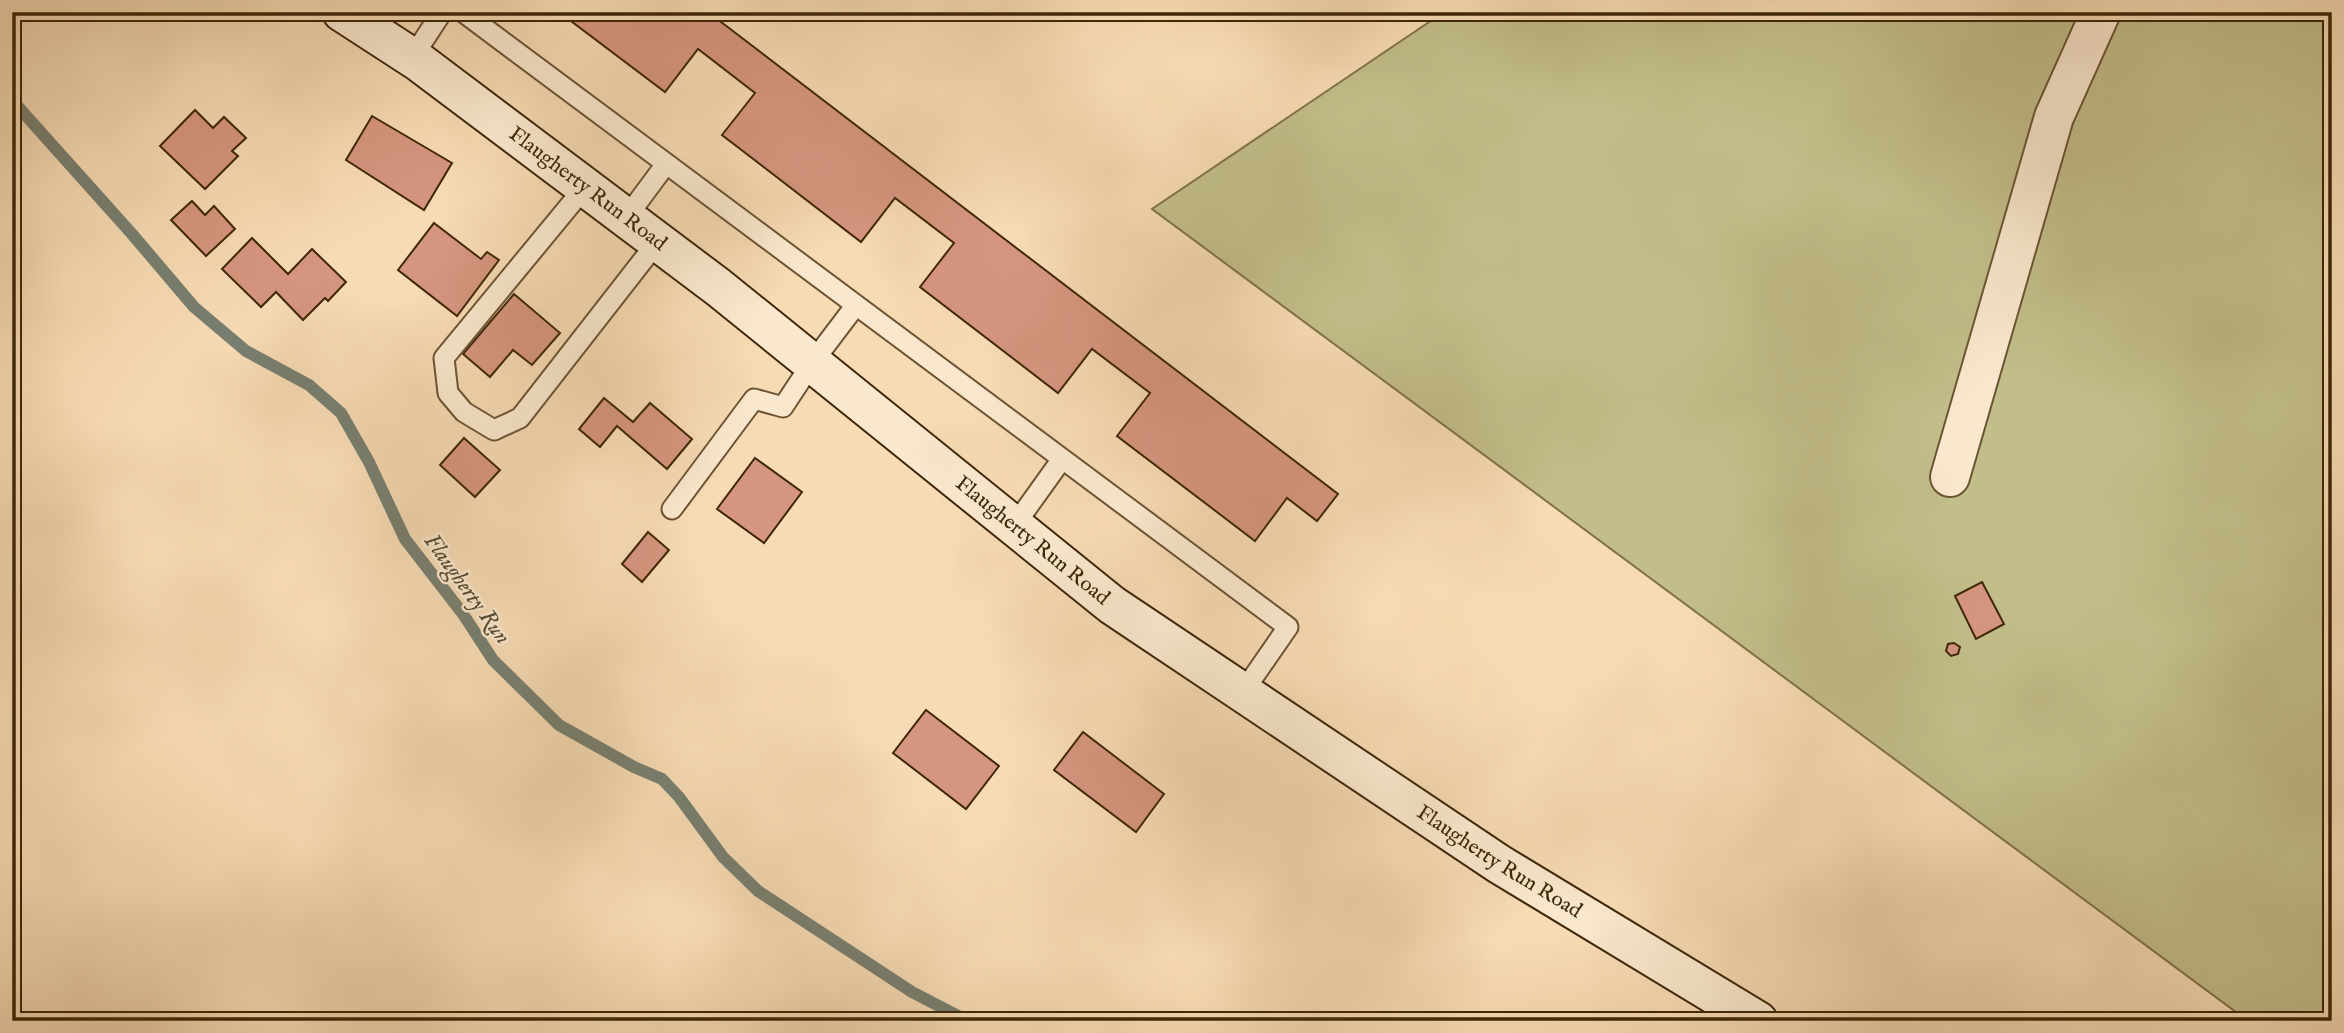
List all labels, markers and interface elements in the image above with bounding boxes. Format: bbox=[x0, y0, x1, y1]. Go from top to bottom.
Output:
street label: Flaugherty Run Road bbox=[503, 121, 673, 258]
street label: Flaugherty Run Road bbox=[950, 470, 1116, 612]
water label: Flaugherty Run bbox=[416, 528, 517, 651]
street label: Flaugherty Run Road bbox=[1411, 799, 1588, 925]

